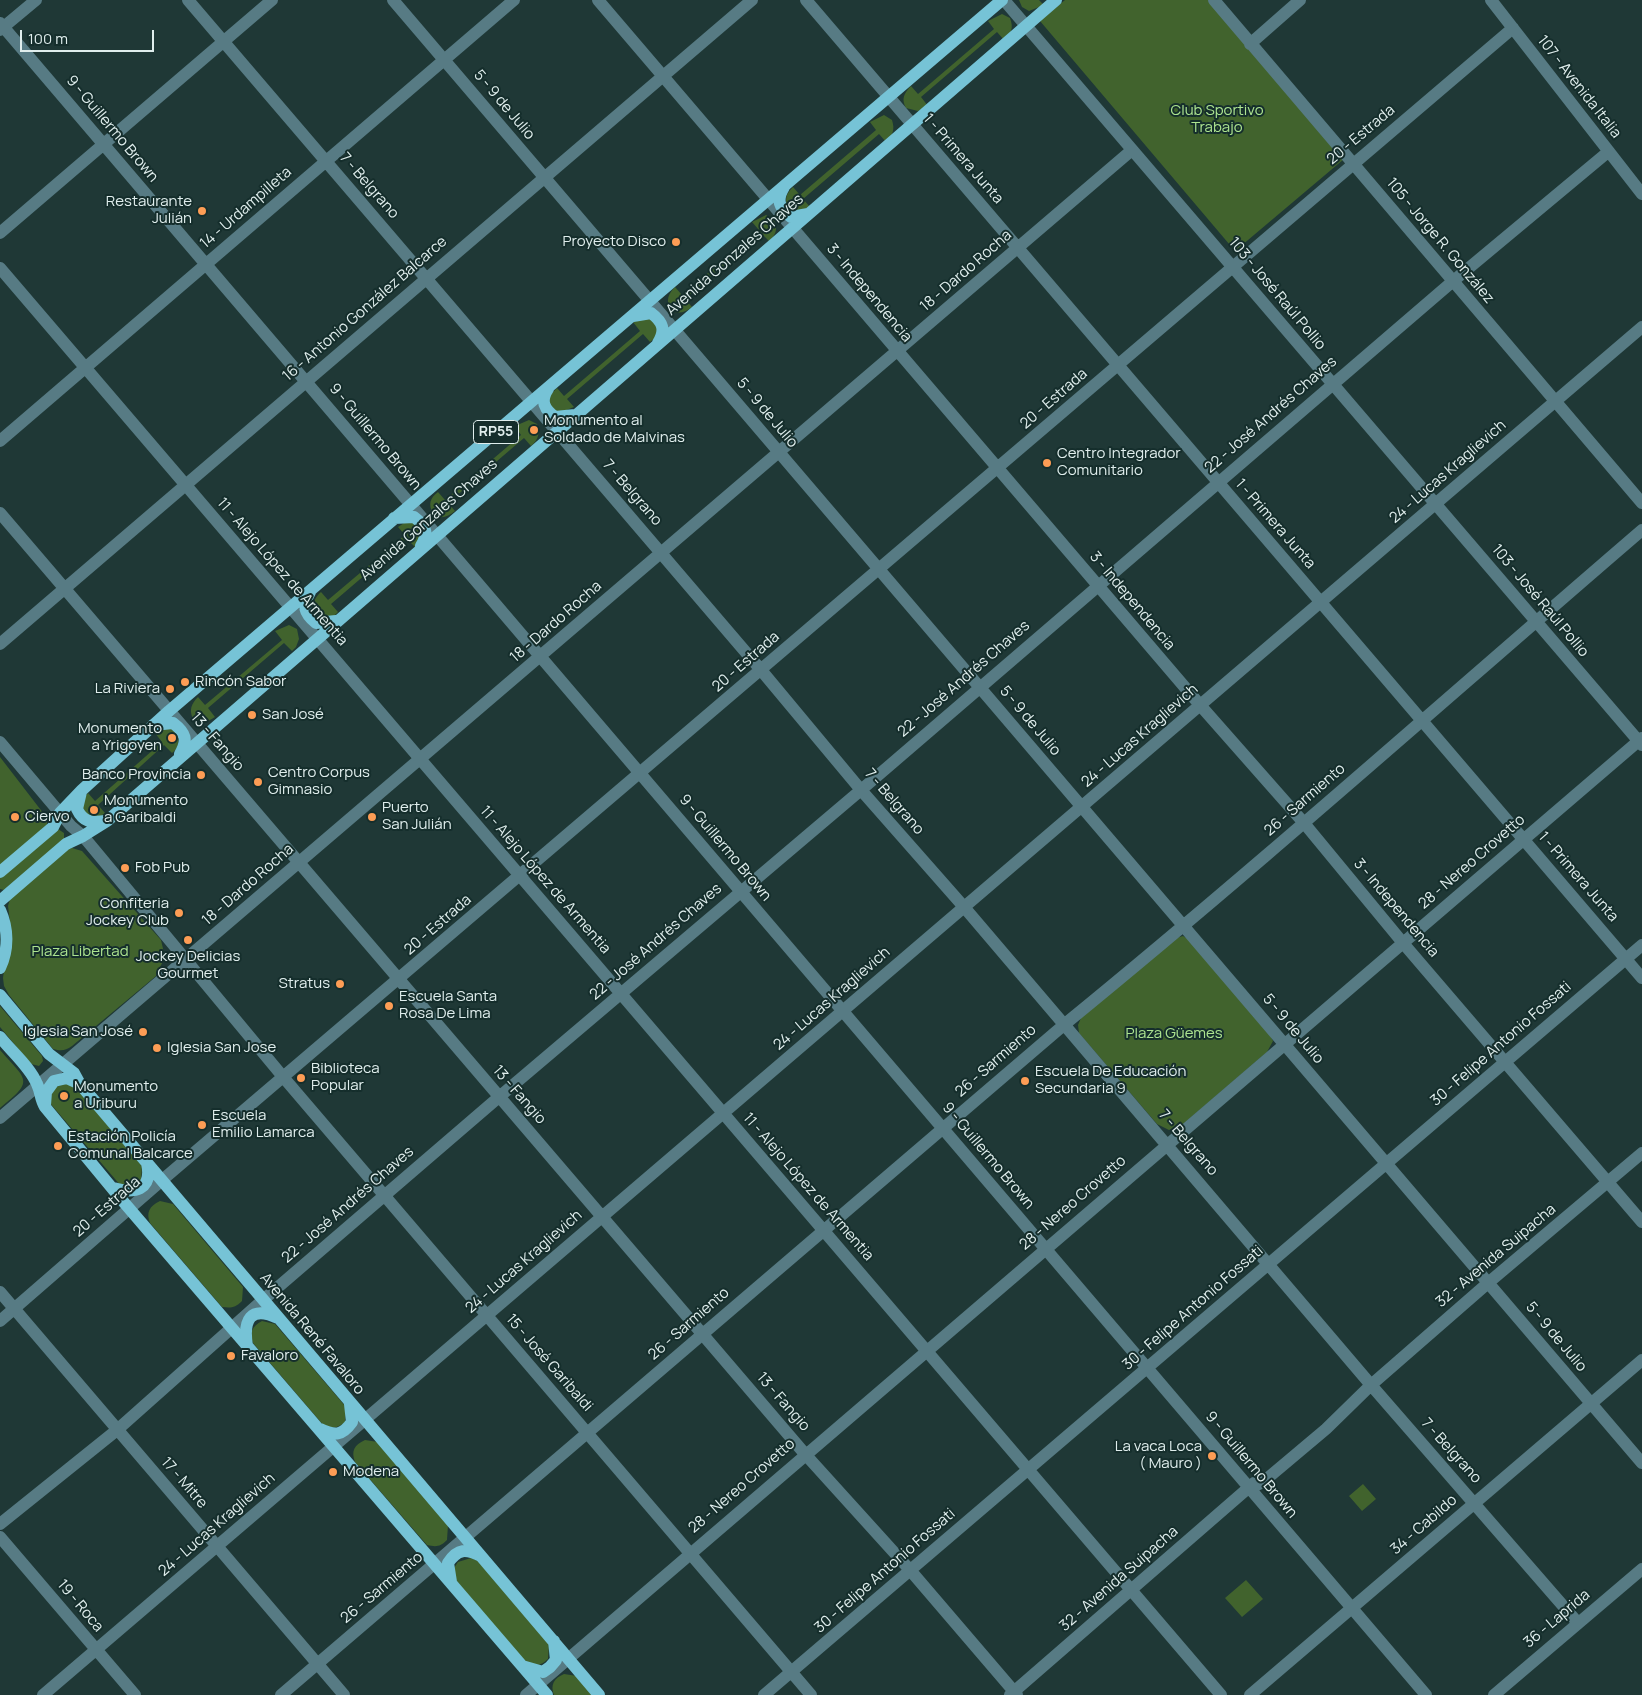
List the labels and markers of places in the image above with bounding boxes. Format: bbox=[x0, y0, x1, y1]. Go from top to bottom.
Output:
place label: Restaurante Julián bbox=[106, 193, 192, 228]
marker: Restaurante Julián bbox=[196, 205, 208, 217]
place label: Proyecto Disco bbox=[562, 233, 666, 251]
marker: Proyecto Disco bbox=[670, 236, 682, 248]
place label: Monumento al Soldado de Malvinas bbox=[544, 412, 685, 447]
marker: Monumento al Soldado de Malvinas bbox=[528, 424, 540, 436]
place label: Centro Integrador Comunitario bbox=[1057, 445, 1181, 480]
marker: Centro Integrador Comunitario bbox=[1041, 457, 1053, 469]
place label: Rincón Sabor bbox=[195, 673, 286, 691]
marker: Rincón Sabor bbox=[179, 676, 191, 688]
place label: La Riviera bbox=[95, 680, 160, 698]
marker: La Riviera bbox=[164, 683, 176, 695]
place label: San José bbox=[262, 706, 324, 724]
marker: San José bbox=[246, 709, 258, 721]
place label: Monumento a Yrigoyen bbox=[78, 720, 162, 755]
marker: Monumento a Yrigoyen bbox=[166, 732, 178, 744]
place label: Centro Corpus Gimnasio bbox=[268, 764, 370, 799]
place label: Banco Provincia bbox=[82, 766, 191, 784]
marker: Banco Provincia bbox=[195, 769, 207, 781]
marker: Centro Corpus Gimnasio bbox=[252, 776, 264, 788]
place label: Monumento a Garibaldi bbox=[104, 792, 188, 827]
place label: Puerto San Julián bbox=[382, 799, 452, 834]
marker: Monumento a Garibaldi bbox=[88, 804, 100, 816]
place label: Ciervo bbox=[25, 808, 70, 826]
marker: Ciervo bbox=[9, 811, 21, 823]
marker: Puerto San Julián bbox=[366, 811, 378, 823]
place label: Fob Pub bbox=[135, 859, 190, 877]
marker: Fob Pub bbox=[119, 862, 131, 874]
place label: Confiteria Jockey Club bbox=[86, 895, 169, 930]
marker: Confiteria Jockey Club bbox=[173, 907, 185, 919]
marker: Jockey Delicias Gourmet bbox=[182, 934, 194, 946]
place label: Jockey Delicias Gourmet bbox=[136, 948, 240, 983]
place label: Stratus bbox=[279, 975, 330, 993]
marker: Stratus bbox=[334, 978, 346, 990]
place label: Escuela Santa Rosa De Lima bbox=[399, 988, 497, 1023]
marker: Escuela Santa Rosa De Lima bbox=[383, 1000, 395, 1012]
place label: Iglesia San José bbox=[24, 1023, 133, 1041]
marker: Iglesia San José bbox=[137, 1026, 149, 1038]
place label: Iglesia San Jose bbox=[167, 1039, 276, 1057]
marker: Iglesia San Jose bbox=[151, 1042, 163, 1054]
place label: Biblioteca Popular bbox=[311, 1060, 380, 1095]
place label: Escuela De Educación Secundaria 9 bbox=[1035, 1063, 1186, 1098]
marker: Biblioteca Popular bbox=[295, 1072, 307, 1084]
marker: Escuela De Educación Secundaria 9 bbox=[1019, 1075, 1031, 1087]
place label: Monumento a Uriburu bbox=[74, 1078, 158, 1113]
marker: Monumento a Uriburu bbox=[58, 1090, 70, 1102]
place label: Escuela Emilio Lamarca bbox=[212, 1107, 315, 1142]
marker: Escuela Emilio Lamarca bbox=[196, 1119, 208, 1131]
place label: Estación Policía Comunal Balcarce bbox=[68, 1128, 193, 1163]
marker: Estación Policía Comunal Balcarce bbox=[52, 1140, 64, 1152]
place label: Favaloro bbox=[241, 1347, 298, 1365]
marker: Favaloro bbox=[225, 1350, 237, 1362]
place label: La vaca Loca ( Mauro ) bbox=[1115, 1438, 1202, 1473]
marker: La vaca Loca ( Mauro ) bbox=[1206, 1450, 1218, 1462]
place label: Modena bbox=[343, 1463, 399, 1481]
marker: Modena bbox=[327, 1466, 339, 1478]

